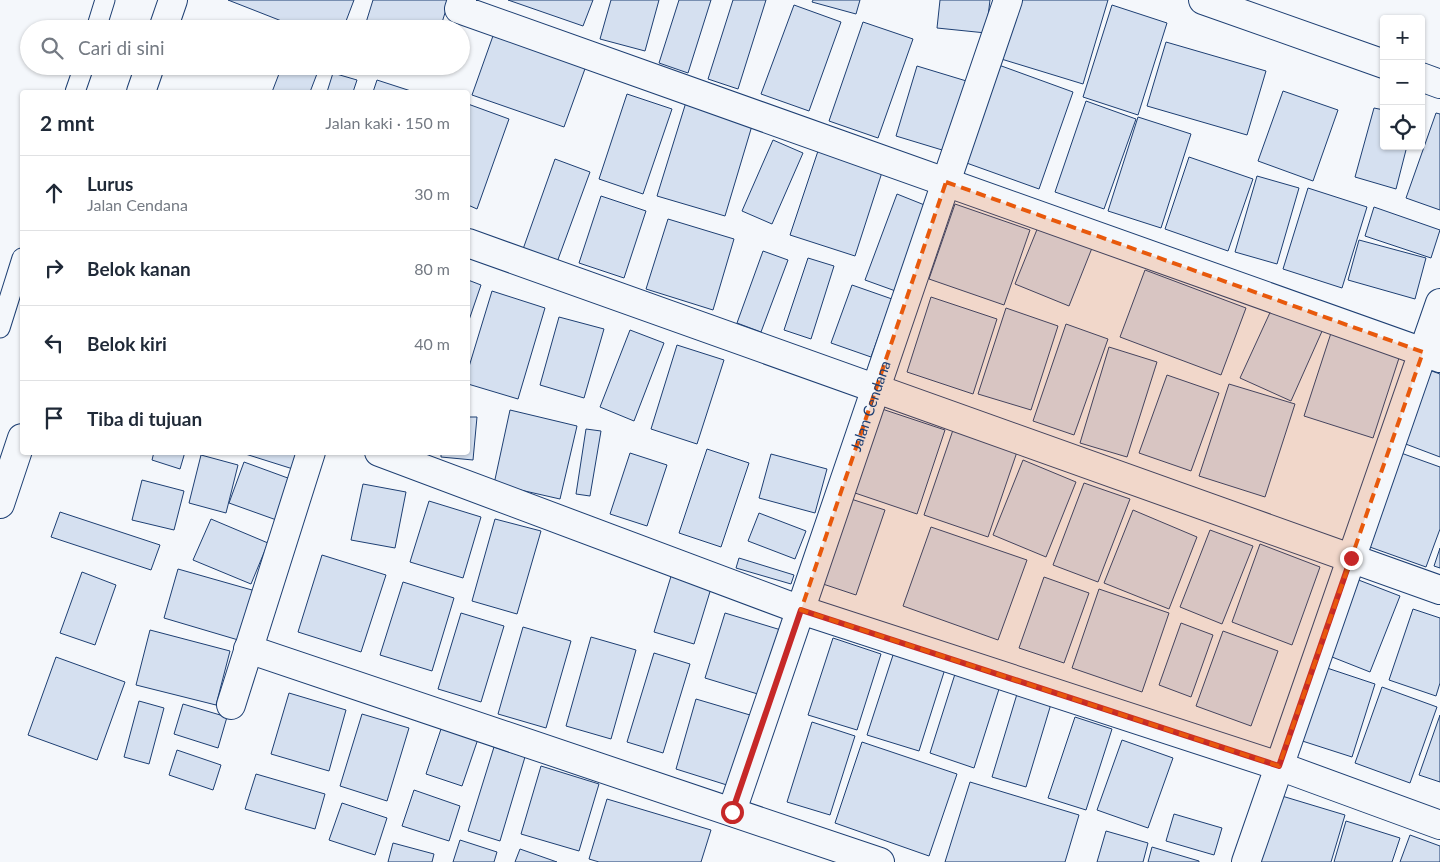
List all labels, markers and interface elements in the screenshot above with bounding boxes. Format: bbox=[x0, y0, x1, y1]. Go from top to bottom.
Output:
map controls bbox=[1380, 15, 1425, 150]
button: + bbox=[1380, 15, 1425, 60]
search box bbox=[20, 20, 470, 75]
icon: search bbox=[38, 34, 66, 62]
text: Cari di sini bbox=[78, 36, 165, 59]
button: − bbox=[1380, 60, 1425, 105]
button: locate bbox=[1380, 105, 1425, 150]
text: 2 mnt bbox=[40, 110, 94, 135]
text: Jalan kaki · 150 m bbox=[325, 113, 450, 132]
text: Lurus bbox=[87, 172, 133, 195]
icon: ahead bbox=[40, 179, 68, 207]
text: 30 m bbox=[414, 184, 450, 203]
text: Jalan Cendana bbox=[87, 195, 188, 214]
icon: right bbox=[40, 254, 68, 282]
text: Belok kanan bbox=[87, 257, 191, 280]
text: 80 m bbox=[414, 259, 450, 278]
icon: left bbox=[40, 329, 68, 357]
text: Belok kiri bbox=[87, 332, 167, 355]
text: 40 m bbox=[414, 334, 450, 353]
street label: Jalan Cendana bbox=[846, 358, 894, 454]
icon: arrive bbox=[40, 404, 68, 432]
text: Tiba di tujuan bbox=[87, 407, 202, 430]
route end bbox=[1340, 547, 1363, 570]
route start bbox=[721, 801, 744, 824]

